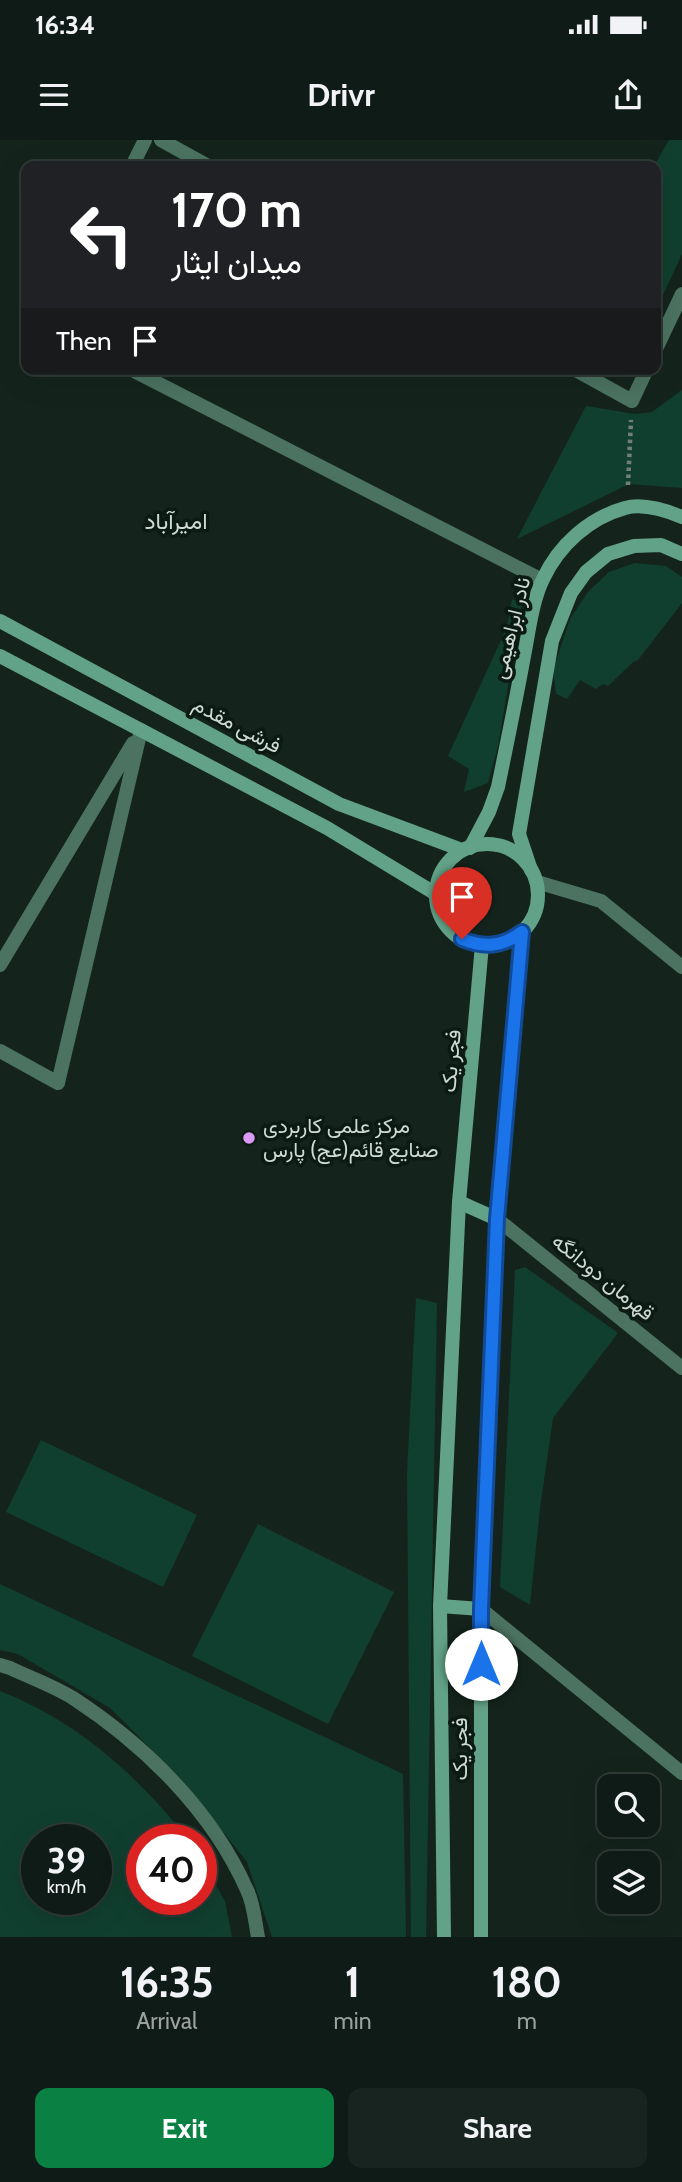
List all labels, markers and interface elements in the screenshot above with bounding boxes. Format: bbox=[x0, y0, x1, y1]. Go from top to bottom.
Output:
text: 16:34 bbox=[35, 9, 95, 41]
text: Drivr bbox=[307, 75, 375, 114]
icon: menu bbox=[35, 76, 73, 114]
icon: share bbox=[609, 76, 647, 114]
text: 170 m bbox=[171, 180, 302, 239]
icon: left bbox=[56, 189, 147, 280]
text: میدان ایثار bbox=[171, 242, 302, 281]
icon: arrive bbox=[126, 322, 164, 360]
text: Then bbox=[56, 325, 112, 357]
district label: امیرآباد bbox=[144, 507, 208, 536]
street label: نادر ابراهیمی bbox=[486, 574, 536, 682]
street label: فرشی مقدم bbox=[188, 691, 286, 760]
pin bbox=[432, 867, 492, 939]
icon: arrive bbox=[443, 878, 481, 916]
street label: فجر یک bbox=[435, 1028, 467, 1094]
place label: مرکز علمی کاربردی صنایع قائم(عج) پارس bbox=[263, 1113, 439, 1164]
marker: مرکز علمی کاربردی صنایع قائم(عج) پارس bbox=[241, 1130, 257, 1146]
street label: قهرمان دودانگه bbox=[547, 1228, 659, 1326]
position arrow bbox=[444, 1627, 518, 1701]
street label: فجر یک bbox=[447, 1717, 473, 1781]
map controls bbox=[597, 1774, 660, 1914]
button: search bbox=[597, 1774, 660, 1837]
speed limit sign: 40 bbox=[126, 1824, 217, 1915]
text: 39 bbox=[47, 1839, 86, 1882]
button: layers bbox=[597, 1851, 660, 1914]
text: km/h bbox=[47, 1876, 86, 1898]
text: 16:35 bbox=[120, 1956, 214, 2008]
text: 1 bbox=[345, 1956, 360, 2008]
text: 180 bbox=[491, 1956, 562, 2008]
text: Arrival bbox=[136, 2007, 197, 2035]
text: min bbox=[334, 2007, 372, 2035]
text: m bbox=[517, 2007, 537, 2035]
button: Exit bbox=[35, 2088, 334, 2168]
button: Share bbox=[348, 2088, 647, 2168]

